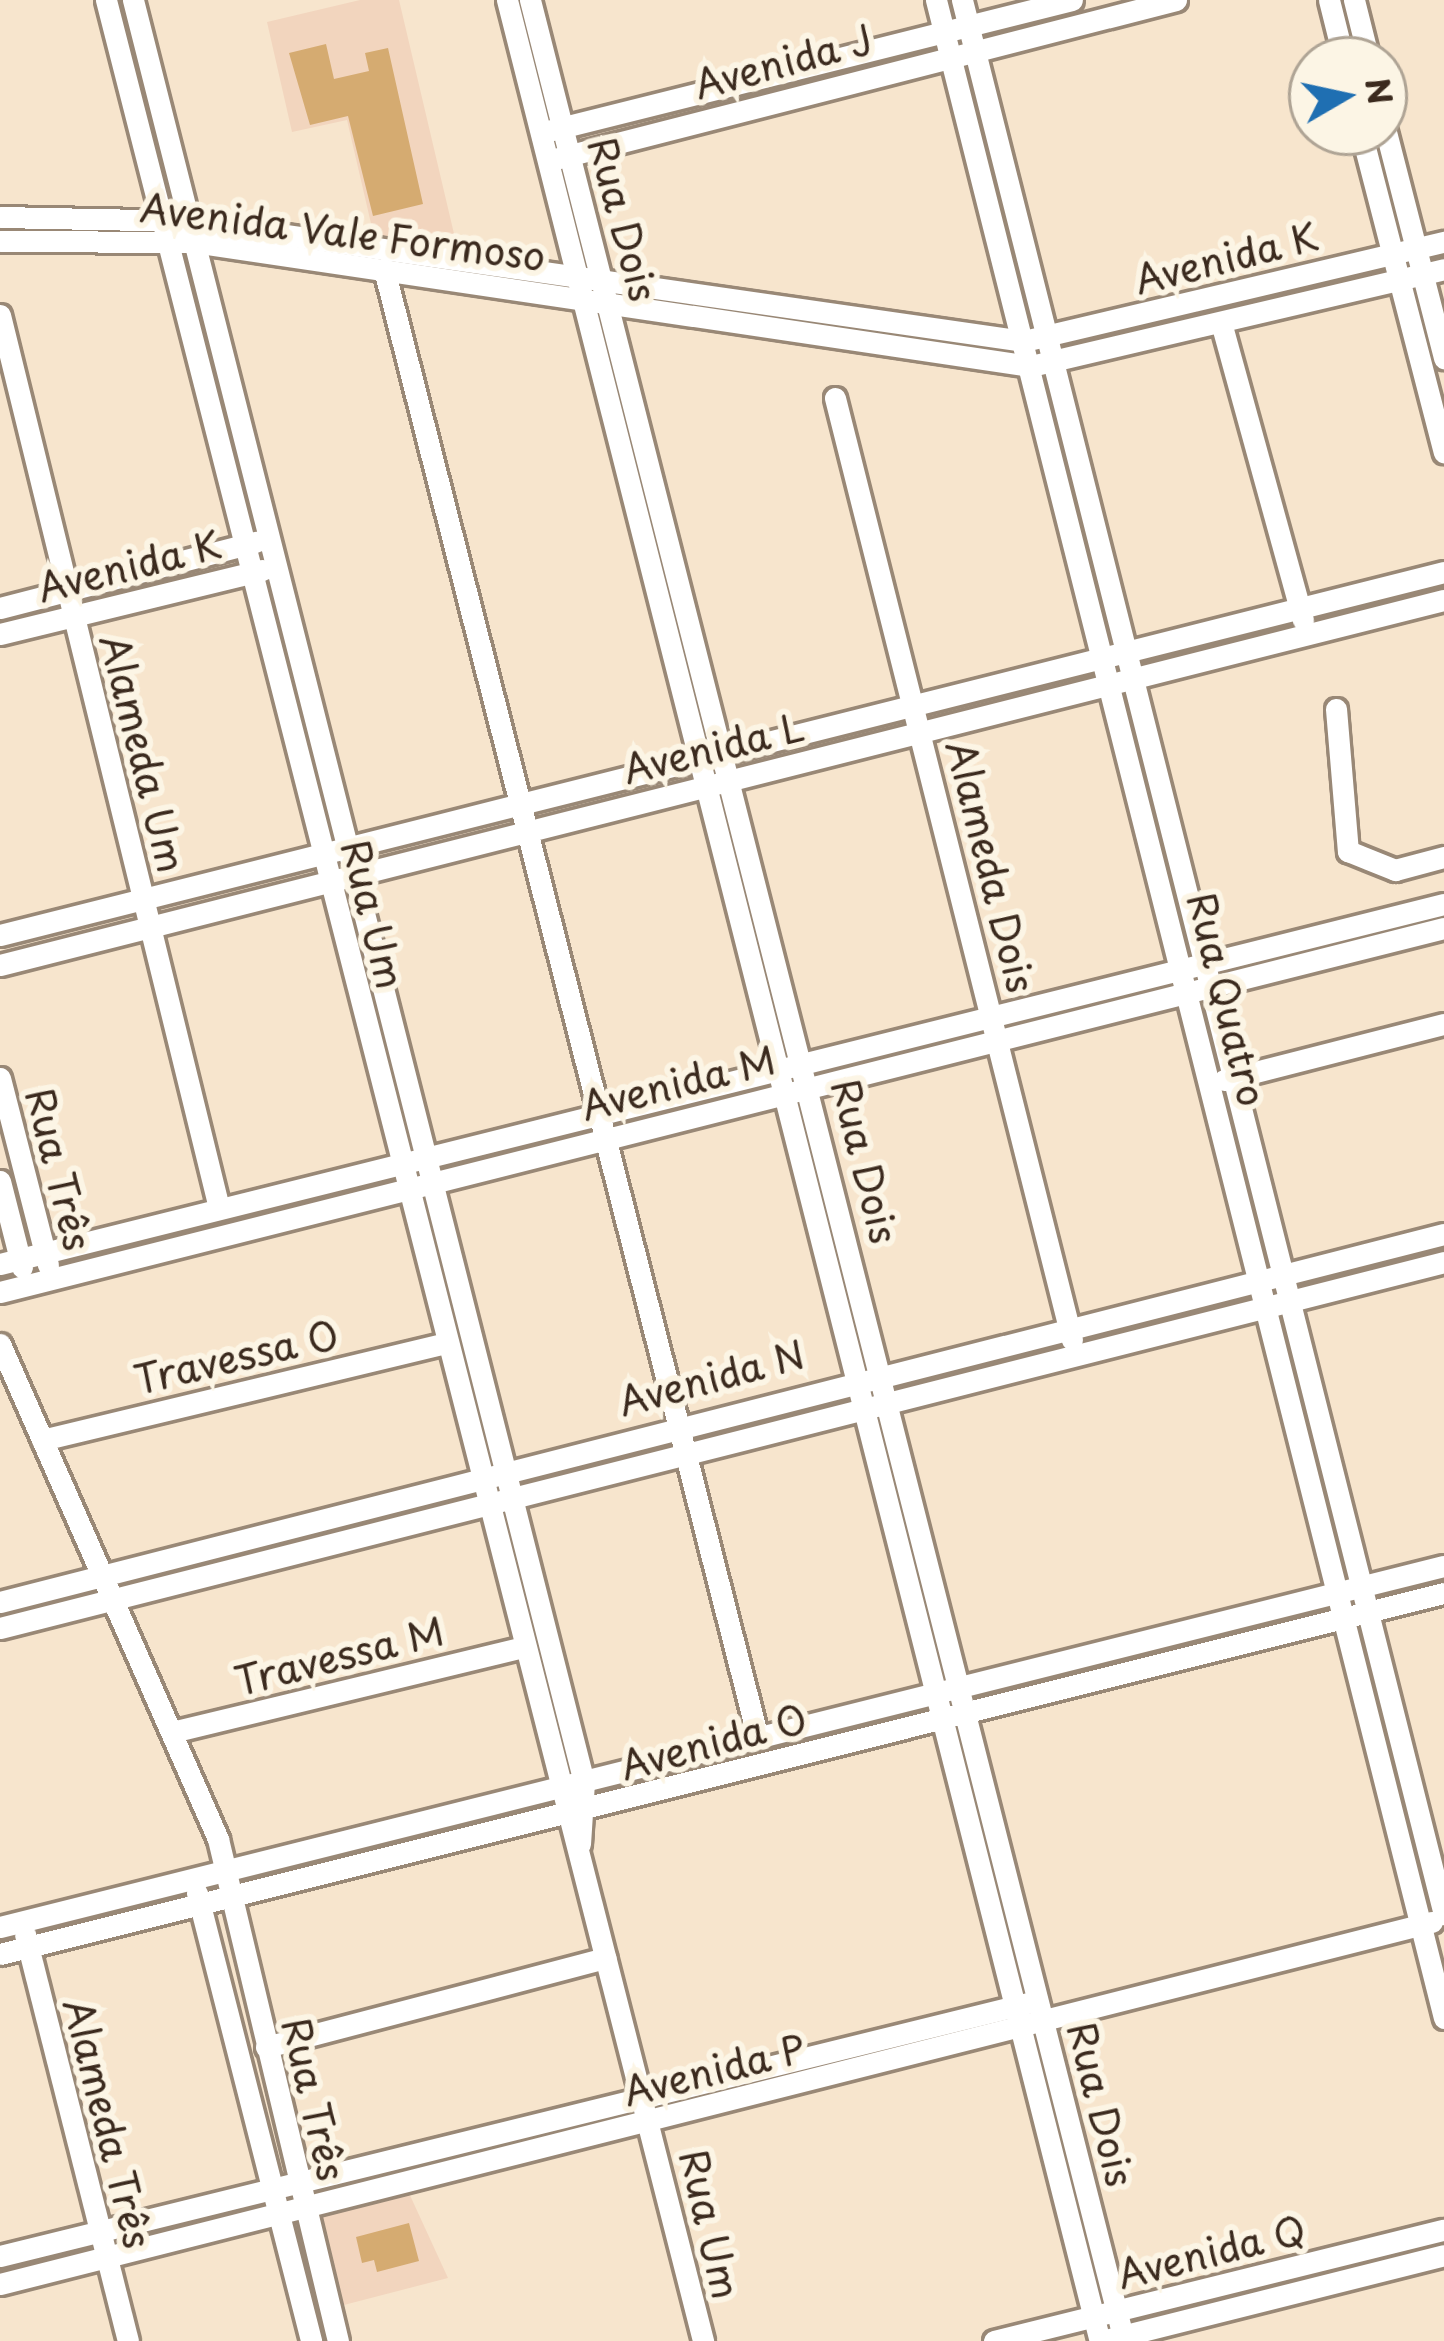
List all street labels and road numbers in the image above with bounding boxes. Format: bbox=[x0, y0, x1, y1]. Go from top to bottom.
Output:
street label: Avenida J bbox=[687, 14, 879, 108]
street label: Rua Dois bbox=[580, 132, 668, 306]
street label: Avenida Vale Formoso bbox=[136, 183, 550, 279]
street label: Avenida K bbox=[1129, 211, 1323, 303]
street label: Avenida K bbox=[32, 519, 226, 611]
street label: Alameda Um bbox=[92, 629, 196, 877]
street label: Avenida L bbox=[618, 702, 808, 792]
street label: Alameda Dois bbox=[938, 734, 1046, 998]
street label: Rua Um bbox=[333, 834, 415, 994]
street label: Rua Quatro bbox=[1179, 887, 1277, 1111]
street label: Avenida M bbox=[576, 1035, 780, 1129]
street label: Rua Dois bbox=[823, 1074, 909, 1248]
street label: Rua Três bbox=[17, 1083, 103, 1255]
street label: Travessa O bbox=[129, 1310, 343, 1402]
street label: Avenida N bbox=[612, 1330, 810, 1424]
street label: Travessa M bbox=[229, 1606, 449, 1704]
street label: Avenida O bbox=[614, 1693, 812, 1789]
street label: Alameda Três bbox=[55, 1992, 163, 2254]
street label: Rua Três bbox=[273, 2013, 357, 2185]
street label: Rua Dois bbox=[1059, 2017, 1145, 2191]
street label: Avenida P bbox=[618, 2024, 810, 2114]
street label: Rua Um bbox=[671, 2144, 751, 2304]
street label: Avenida Q bbox=[1111, 2205, 1311, 2297]

